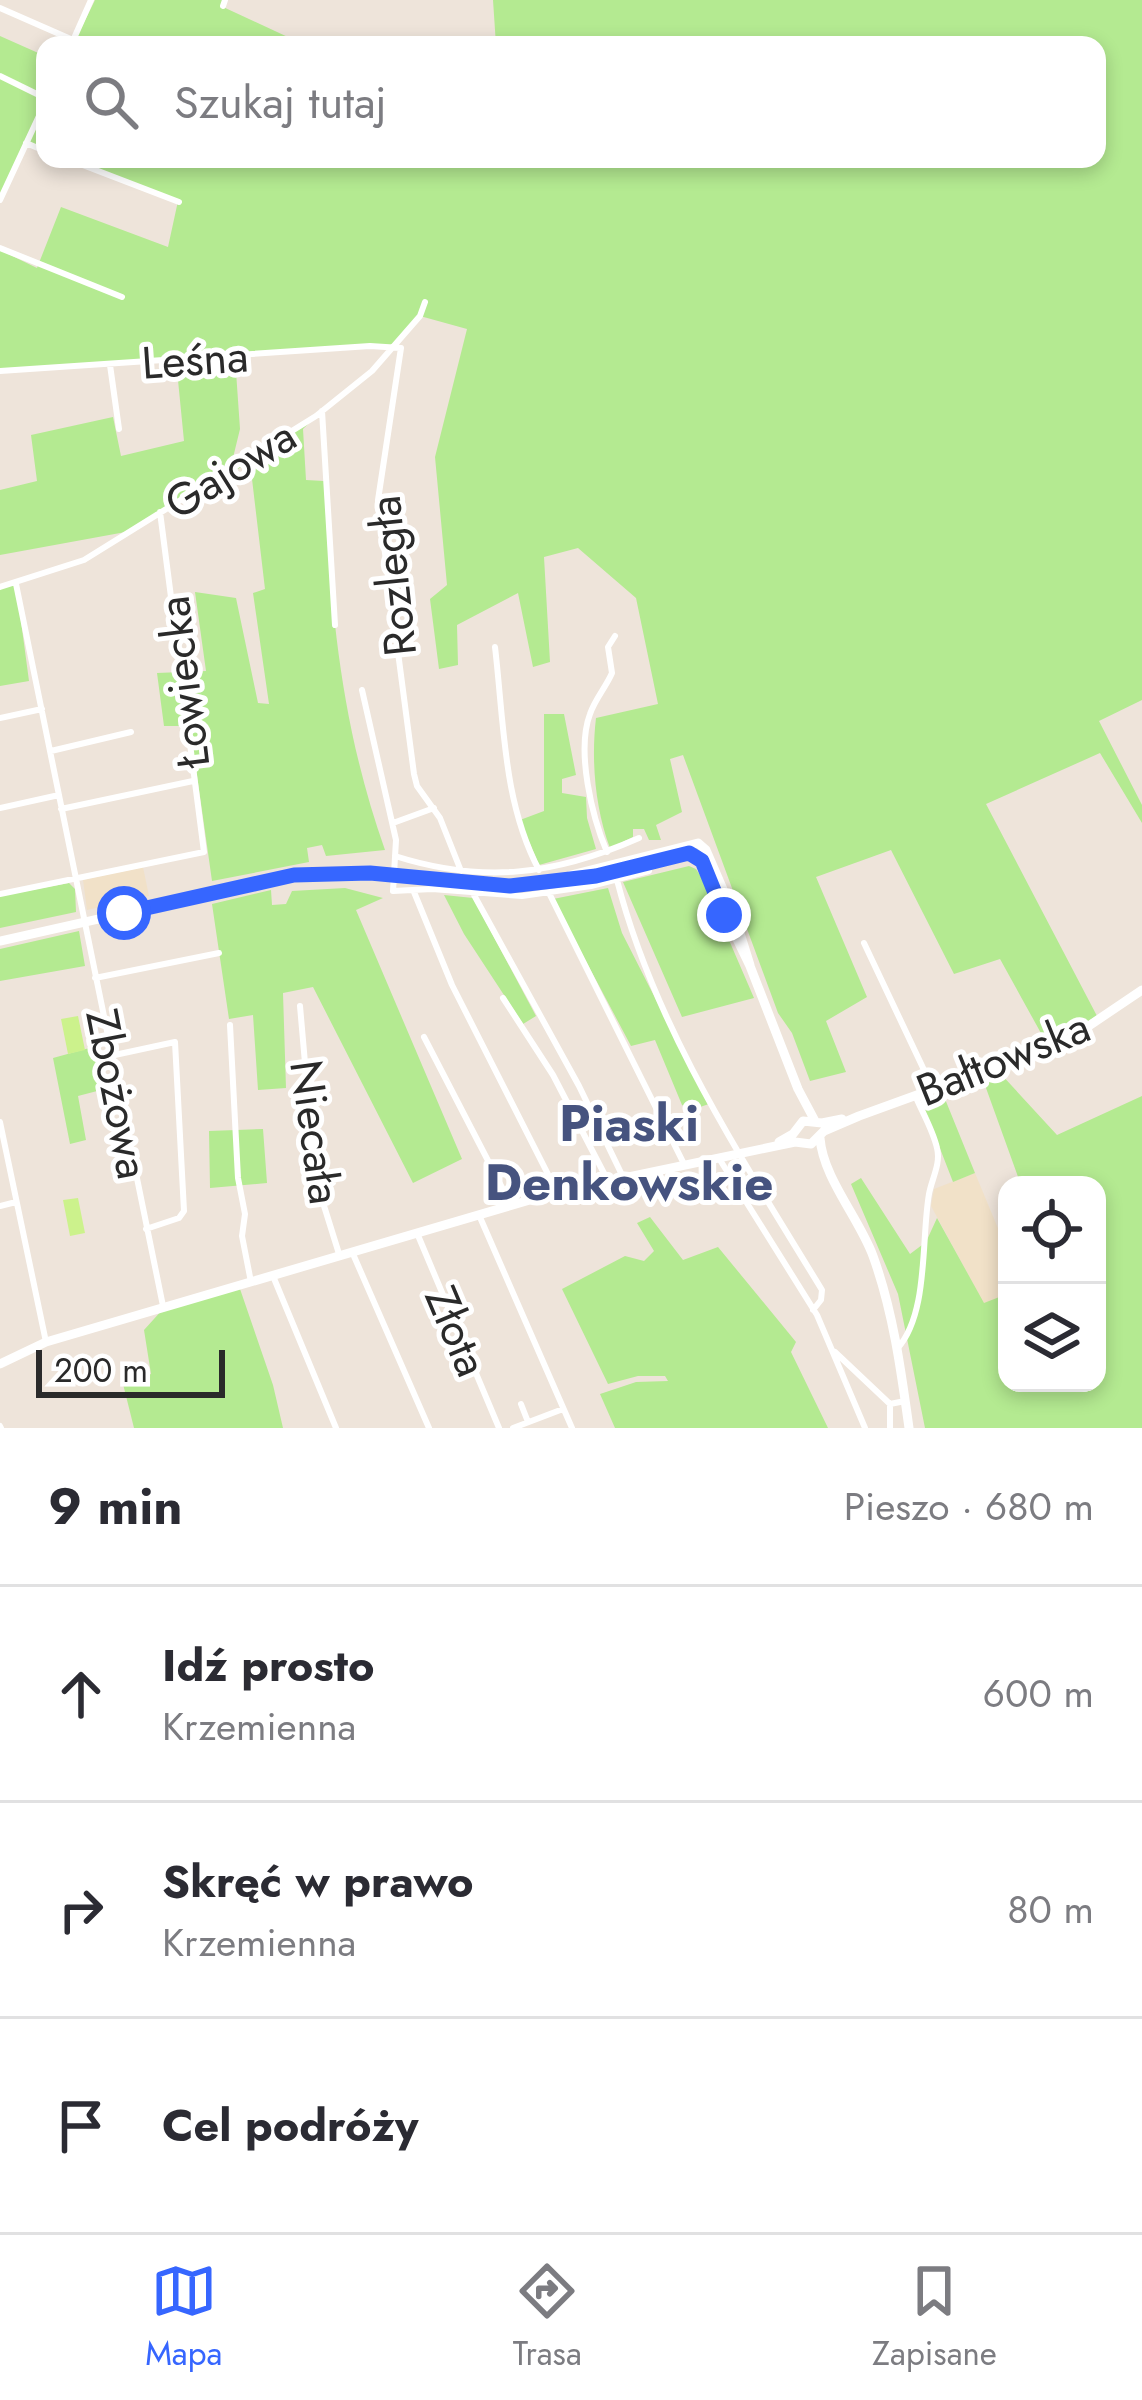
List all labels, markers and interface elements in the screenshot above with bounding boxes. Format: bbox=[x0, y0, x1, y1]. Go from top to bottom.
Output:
search box bbox=[36, 36, 1106, 168]
icon: search bbox=[78, 69, 144, 135]
text: Szukaj tutaj bbox=[174, 70, 387, 135]
street label: Leśna bbox=[139, 323, 251, 396]
street label: Gajowa bbox=[152, 404, 309, 535]
street label: Rozległa bbox=[352, 493, 433, 659]
street label: Łowiecka bbox=[141, 592, 226, 773]
route start bbox=[97, 886, 151, 940]
route end bbox=[697, 888, 751, 942]
street label: Bałtowska bbox=[907, 994, 1100, 1123]
street label: Zbożowa bbox=[69, 1004, 166, 1185]
street label: Niecała bbox=[273, 1056, 358, 1208]
district label: Piaski Denkowskie bbox=[485, 1086, 773, 1219]
map controls bbox=[998, 1176, 1106, 1392]
button: locate bbox=[998, 1176, 1106, 1284]
street label: Złota bbox=[409, 1276, 504, 1386]
button: layers bbox=[998, 1284, 1106, 1392]
scale bar bbox=[36, 1344, 225, 1397]
text: 200 m bbox=[54, 1347, 148, 1394]
text: 9 min bbox=[48, 1469, 183, 1543]
text: Pieszo · 680 m bbox=[844, 1478, 1094, 1535]
text: Idź prosto bbox=[162, 1633, 375, 1698]
icon: ahead bbox=[48, 1661, 114, 1727]
text: 600 m bbox=[983, 1665, 1094, 1722]
text: Krzemienna bbox=[162, 1698, 356, 1755]
text: Skręć w prawo bbox=[162, 1849, 474, 1914]
icon: right bbox=[48, 1877, 114, 1943]
text: 80 m bbox=[1007, 1881, 1094, 1938]
text: Krzemienna bbox=[162, 1914, 356, 1971]
icon: arrive bbox=[48, 2093, 114, 2159]
text: Cel podróży bbox=[162, 2093, 418, 2158]
tab: Mapa bbox=[145, 2258, 222, 2377]
tab: Trasa bbox=[513, 2258, 582, 2377]
tab: Zapisane bbox=[872, 2258, 997, 2377]

